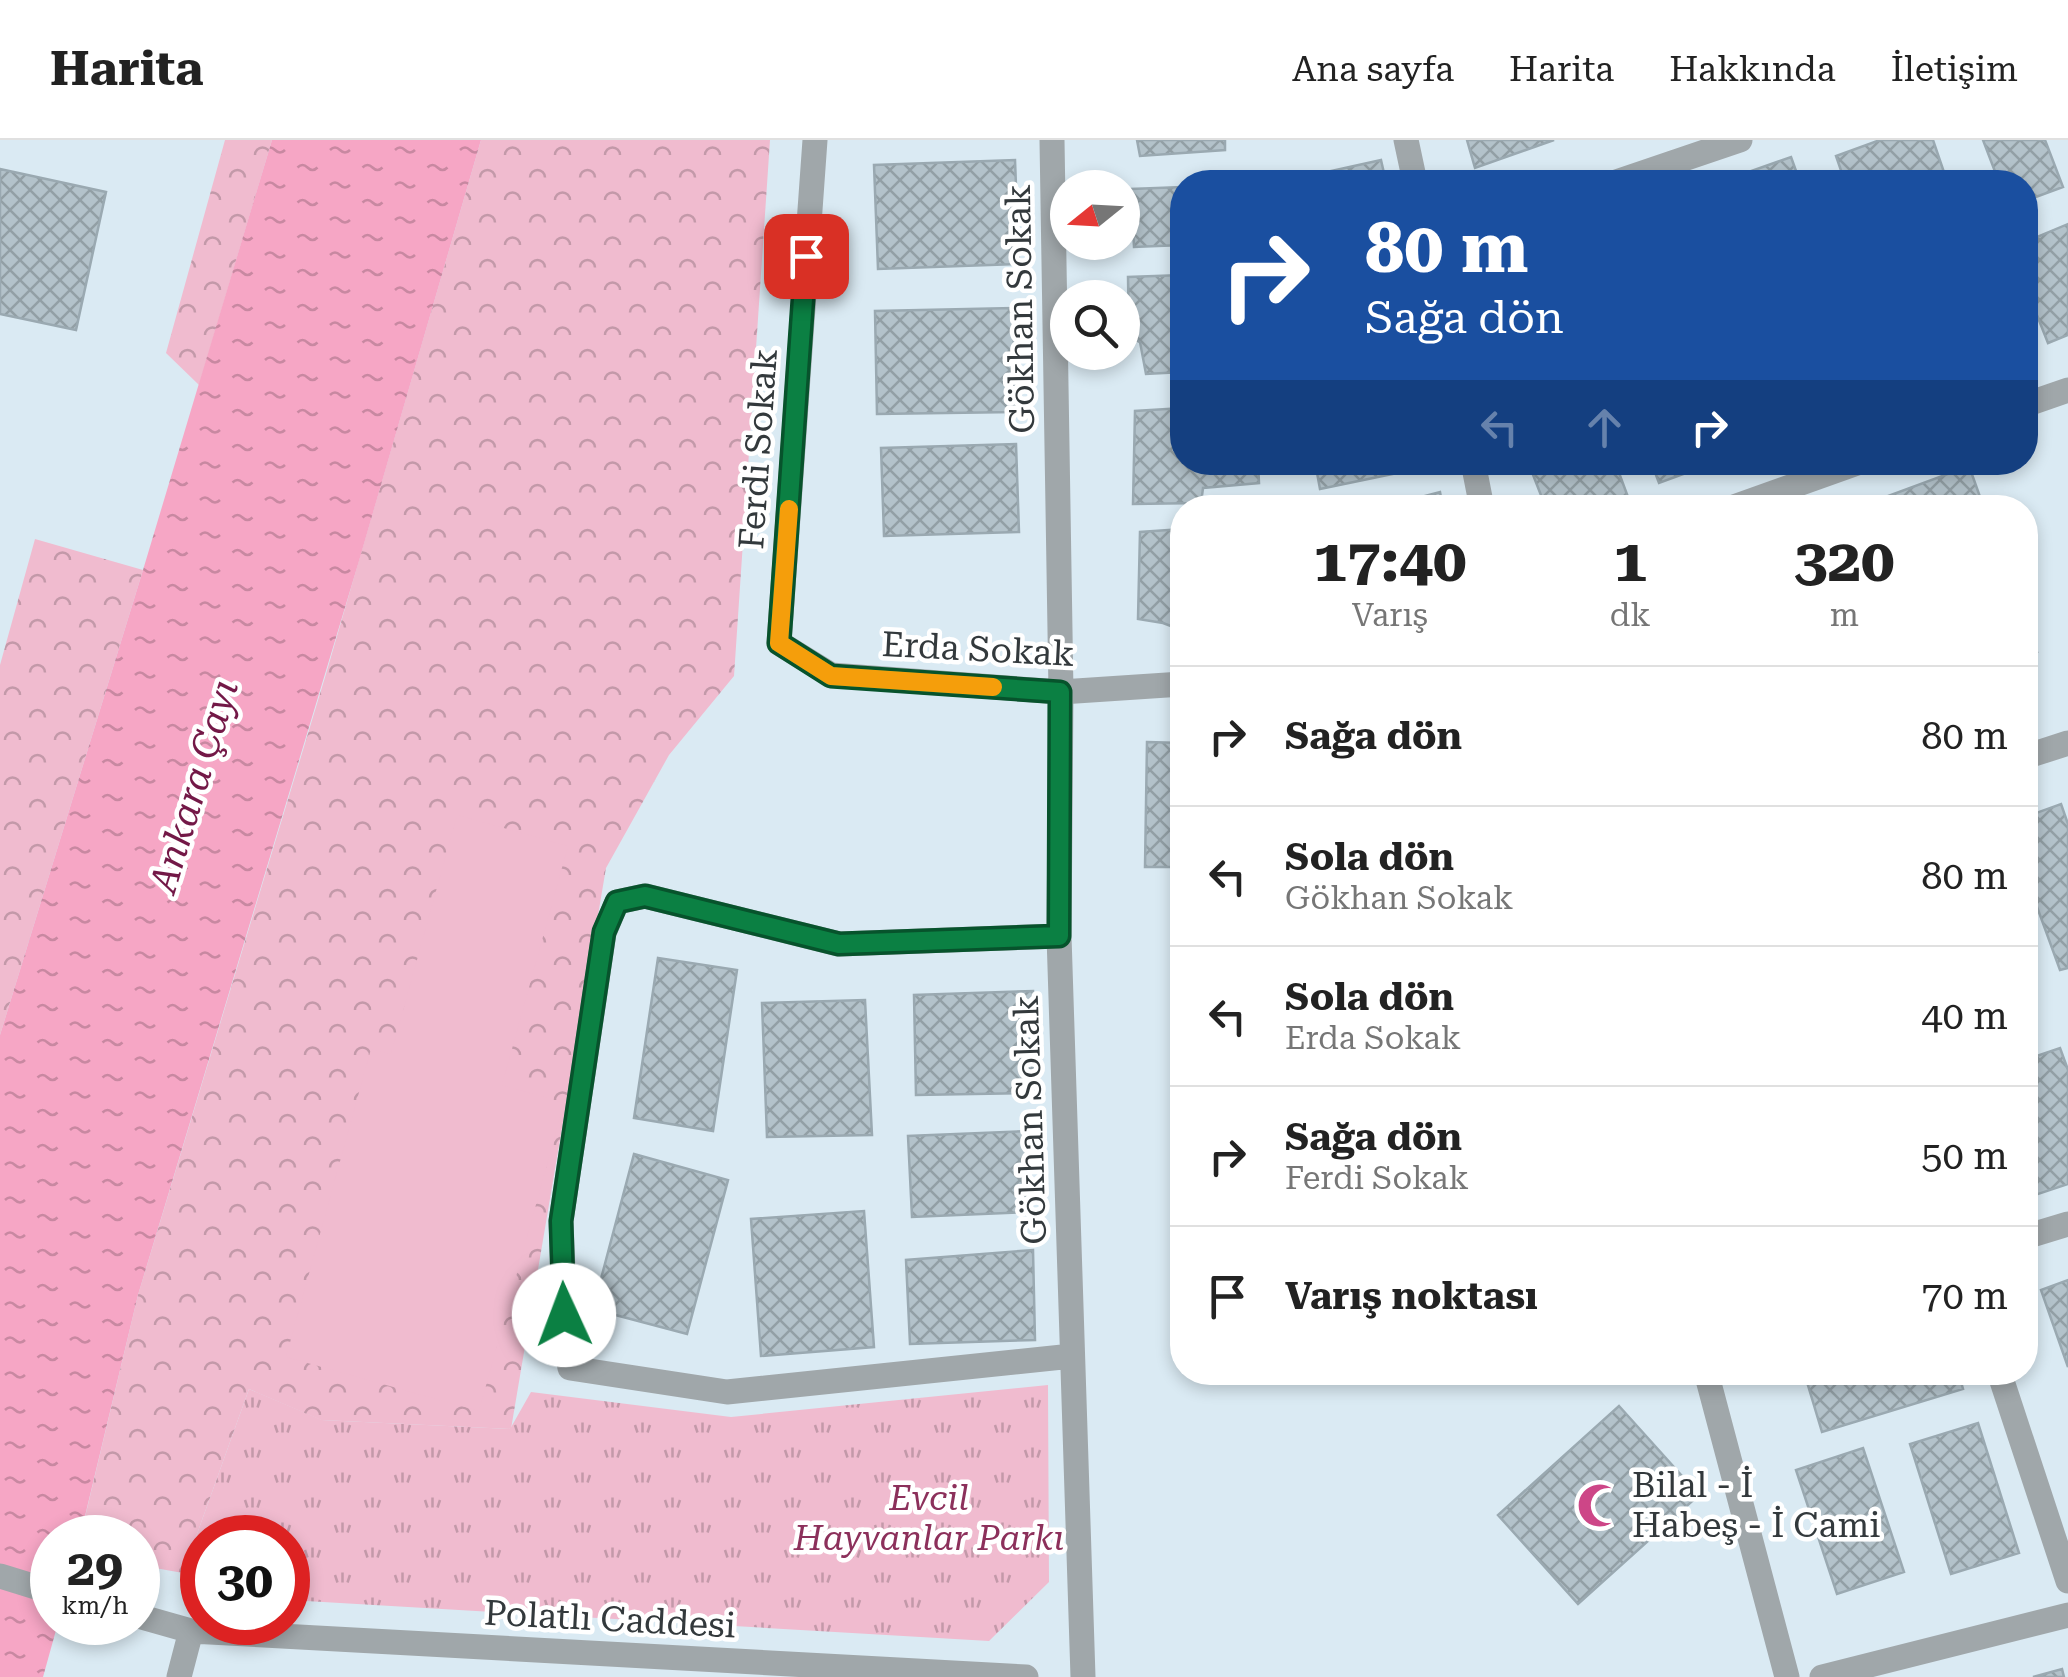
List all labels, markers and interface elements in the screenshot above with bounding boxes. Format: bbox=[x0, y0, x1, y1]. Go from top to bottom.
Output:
text: Harita bbox=[50, 41, 203, 97]
text: Ana sayfa bbox=[1292, 49, 1454, 90]
text: Harita bbox=[1509, 49, 1614, 90]
text: Hakkında bbox=[1669, 49, 1836, 90]
text: İletişim bbox=[1891, 49, 2018, 90]
north arrow bbox=[1050, 170, 1140, 260]
map controls bbox=[1050, 170, 1140, 370]
street label: Gökhan Sokak bbox=[998, 184, 1043, 434]
text: 80 m bbox=[1365, 207, 1529, 289]
icon: right bbox=[1200, 210, 1330, 340]
pin bbox=[764, 214, 849, 299]
icon: arrive bbox=[779, 229, 834, 284]
button: search bbox=[1050, 280, 1140, 370]
text: Sağa dön bbox=[1365, 291, 1564, 344]
street label: Ferdi Sokak bbox=[731, 347, 786, 551]
icon: left bbox=[1472, 400, 1527, 455]
icon: ahead bbox=[1577, 400, 1632, 455]
icon: right bbox=[1682, 400, 1737, 455]
text: 17:40 bbox=[1313, 525, 1466, 596]
text: 1 bbox=[1613, 525, 1647, 596]
text: 320 bbox=[1794, 525, 1895, 596]
text: Varış bbox=[1352, 596, 1428, 634]
text: dk bbox=[1610, 596, 1651, 634]
text: m bbox=[1830, 596, 1859, 634]
street label: Erda Sokak bbox=[881, 624, 1075, 675]
water label: Ankara Çayı bbox=[140, 674, 248, 900]
icon: right bbox=[1200, 709, 1255, 764]
text: Sağa dön bbox=[1285, 714, 1462, 758]
text: 80 m bbox=[1921, 714, 2008, 758]
text: Sola dön bbox=[1285, 835, 1454, 879]
icon: left bbox=[1200, 849, 1255, 904]
text: 80 m bbox=[1921, 854, 2008, 898]
text: Gökhan Sokak bbox=[1285, 879, 1513, 917]
text: Sola dön bbox=[1285, 975, 1454, 1019]
icon: left bbox=[1200, 989, 1255, 1044]
street label: Gökhan Sokak bbox=[1006, 994, 1055, 1245]
text: 40 m bbox=[1921, 994, 2008, 1038]
text: Erda Sokak bbox=[1285, 1019, 1461, 1057]
text: Sağa dön bbox=[1285, 1115, 1462, 1159]
icon: right bbox=[1200, 1129, 1255, 1184]
text: 50 m bbox=[1921, 1134, 2008, 1178]
text: Ferdi Sokak bbox=[1285, 1159, 1469, 1197]
position arrow bbox=[512, 1263, 616, 1367]
icon: arrive bbox=[1200, 1269, 1255, 1324]
text: Varış noktası bbox=[1285, 1274, 1538, 1318]
text: 70 m bbox=[1921, 1274, 2008, 1318]
place label: Bilal - İ Habeş - İ Cami bbox=[1632, 1465, 1880, 1546]
park label: Evcil Hayvanlar Parkı bbox=[793, 1478, 1064, 1559]
mosque icon: Bilal - İ Habeş - İ Cami bbox=[1575, 1481, 1623, 1529]
speed limit sign: 30 bbox=[180, 1515, 310, 1645]
text: 29 bbox=[67, 1539, 123, 1597]
text: km/h bbox=[62, 1591, 128, 1620]
street label: Polatlı Caddesi bbox=[483, 1592, 737, 1647]

